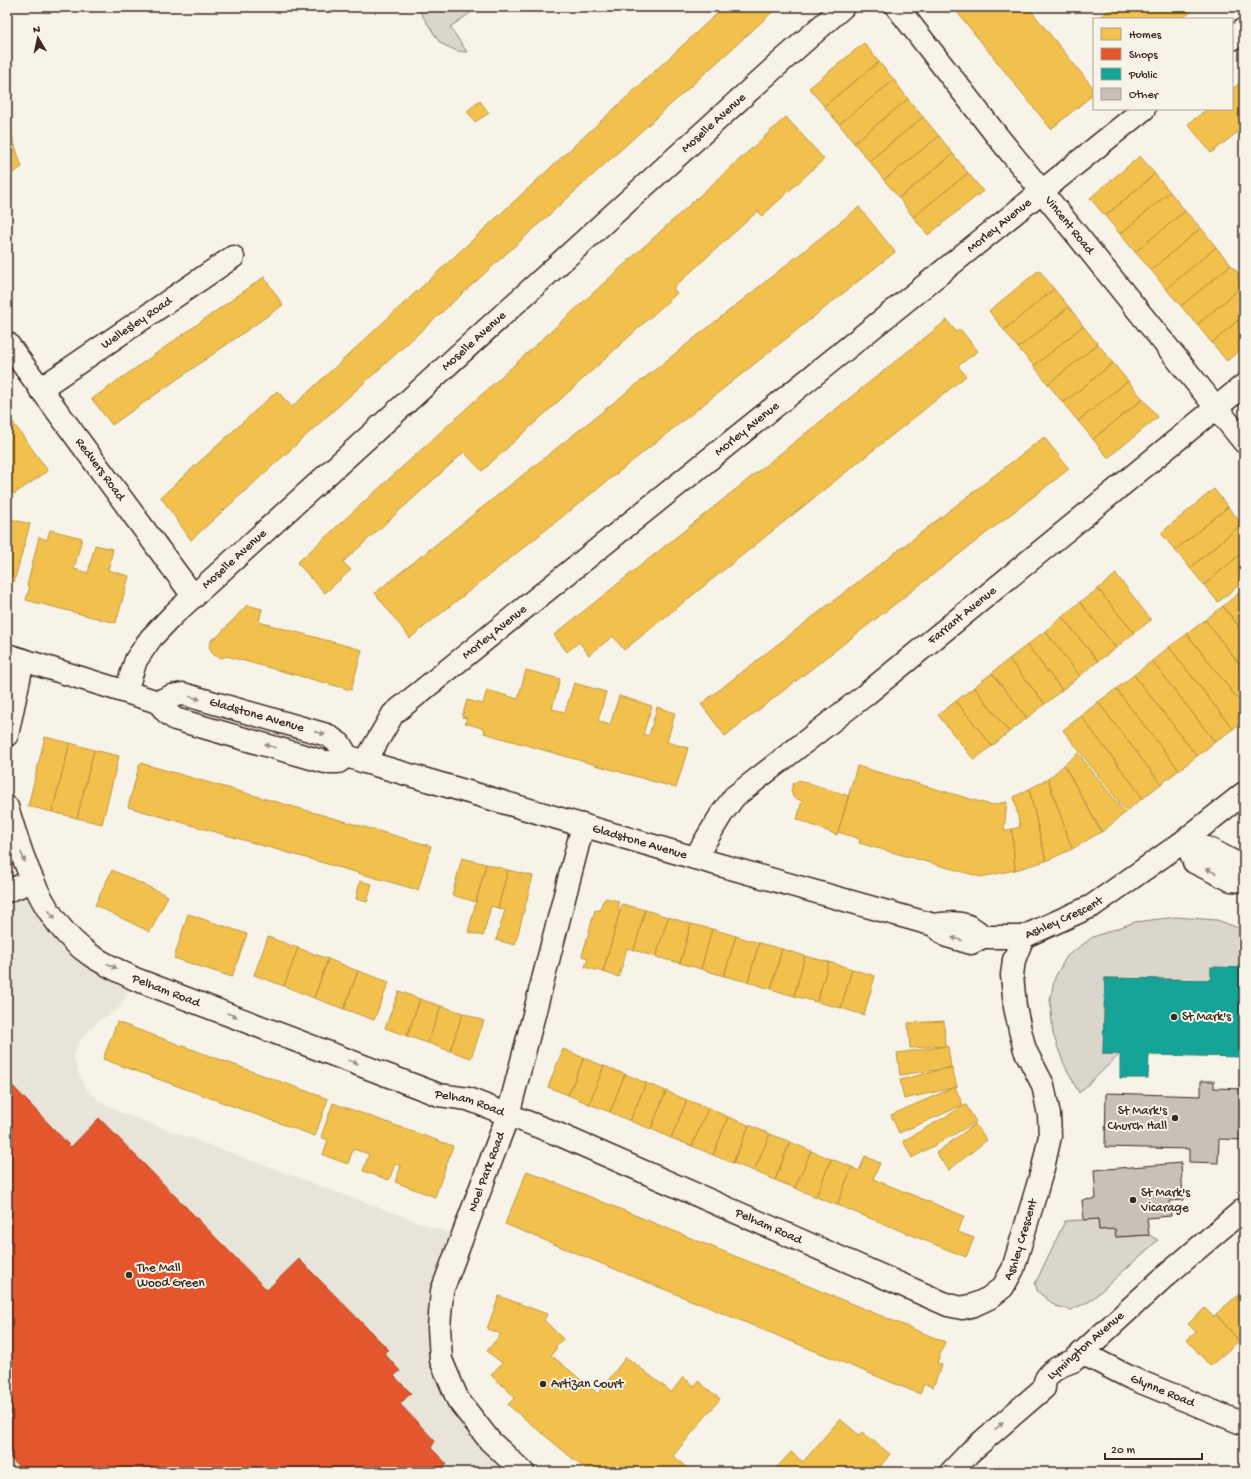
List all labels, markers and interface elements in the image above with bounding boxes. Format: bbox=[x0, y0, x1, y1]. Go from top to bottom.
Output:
north arrow bbox=[18, 18, 58, 58]
legend bbox=[1093, 18, 1233, 110]
text: N bbox=[32, 24, 41, 37]
text: Homes bbox=[1129, 29, 1162, 43]
text: Shops bbox=[1129, 49, 1158, 63]
text: Public bbox=[1128, 69, 1158, 83]
text: Other bbox=[1129, 89, 1160, 103]
street label: Moselle Avenue bbox=[678, 90, 749, 156]
street label: Vincent Road bbox=[1041, 192, 1098, 258]
street label: Morley Avenue bbox=[964, 195, 1035, 256]
street label: Wellesley Road bbox=[98, 293, 176, 352]
street label: Moselle Avenue bbox=[439, 308, 510, 374]
street label: Morley Avenue bbox=[712, 398, 782, 459]
street label: Redvers Road bbox=[72, 435, 129, 505]
street label: Moselle Avenue bbox=[199, 526, 270, 592]
street label: Farrant Avenue bbox=[924, 583, 1000, 649]
street label: Morley Avenue bbox=[459, 601, 530, 663]
street label: Gladstone Avenue bbox=[207, 694, 306, 736]
one-way arrow bbox=[189, 695, 201, 701]
one-way arrow bbox=[314, 730, 326, 736]
one-way arrow bbox=[264, 743, 276, 749]
street label: Gladstone Avenue bbox=[591, 821, 689, 863]
one-way arrow bbox=[20, 851, 27, 863]
one-way arrow bbox=[1206, 868, 1217, 874]
street label: Ashley Crescent bbox=[1023, 892, 1107, 943]
one-way arrow bbox=[48, 910, 56, 921]
one-way arrow bbox=[951, 936, 963, 942]
one-way arrow bbox=[106, 963, 118, 970]
street label: Pelham Road bbox=[129, 971, 203, 1011]
place label: St Mark's bbox=[1182, 1010, 1232, 1025]
marker: St Mark's bbox=[1169, 1012, 1179, 1022]
one-way arrow bbox=[227, 1013, 239, 1019]
one-way arrow bbox=[348, 1059, 360, 1065]
street label: Pelham Road bbox=[431, 1086, 508, 1120]
place label: St Mark's Church Hall bbox=[1107, 1104, 1168, 1134]
marker: St Mark's Church Hall bbox=[1170, 1113, 1180, 1123]
street label: Noel Park Road bbox=[465, 1129, 509, 1214]
place label: St Mark's Vicarage bbox=[1140, 1186, 1191, 1216]
marker: St Mark's Vicarage bbox=[1128, 1195, 1138, 1205]
street label: Ashley Crescent bbox=[1001, 1196, 1041, 1283]
street label: Pelham Road bbox=[732, 1205, 806, 1248]
place label: The Mall Wood Green bbox=[136, 1261, 205, 1291]
marker: The Mall Wood Green bbox=[124, 1270, 134, 1280]
street label: Lymington Avenue bbox=[1044, 1308, 1128, 1384]
street label: Glynne Road bbox=[1128, 1371, 1198, 1411]
place label: Artizan Court bbox=[551, 1377, 625, 1392]
marker: Artizan Court bbox=[538, 1379, 548, 1389]
one-way arrow bbox=[994, 1422, 1004, 1431]
scale bar bbox=[1105, 1435, 1202, 1461]
text: 20 m bbox=[1111, 1444, 1136, 1458]

